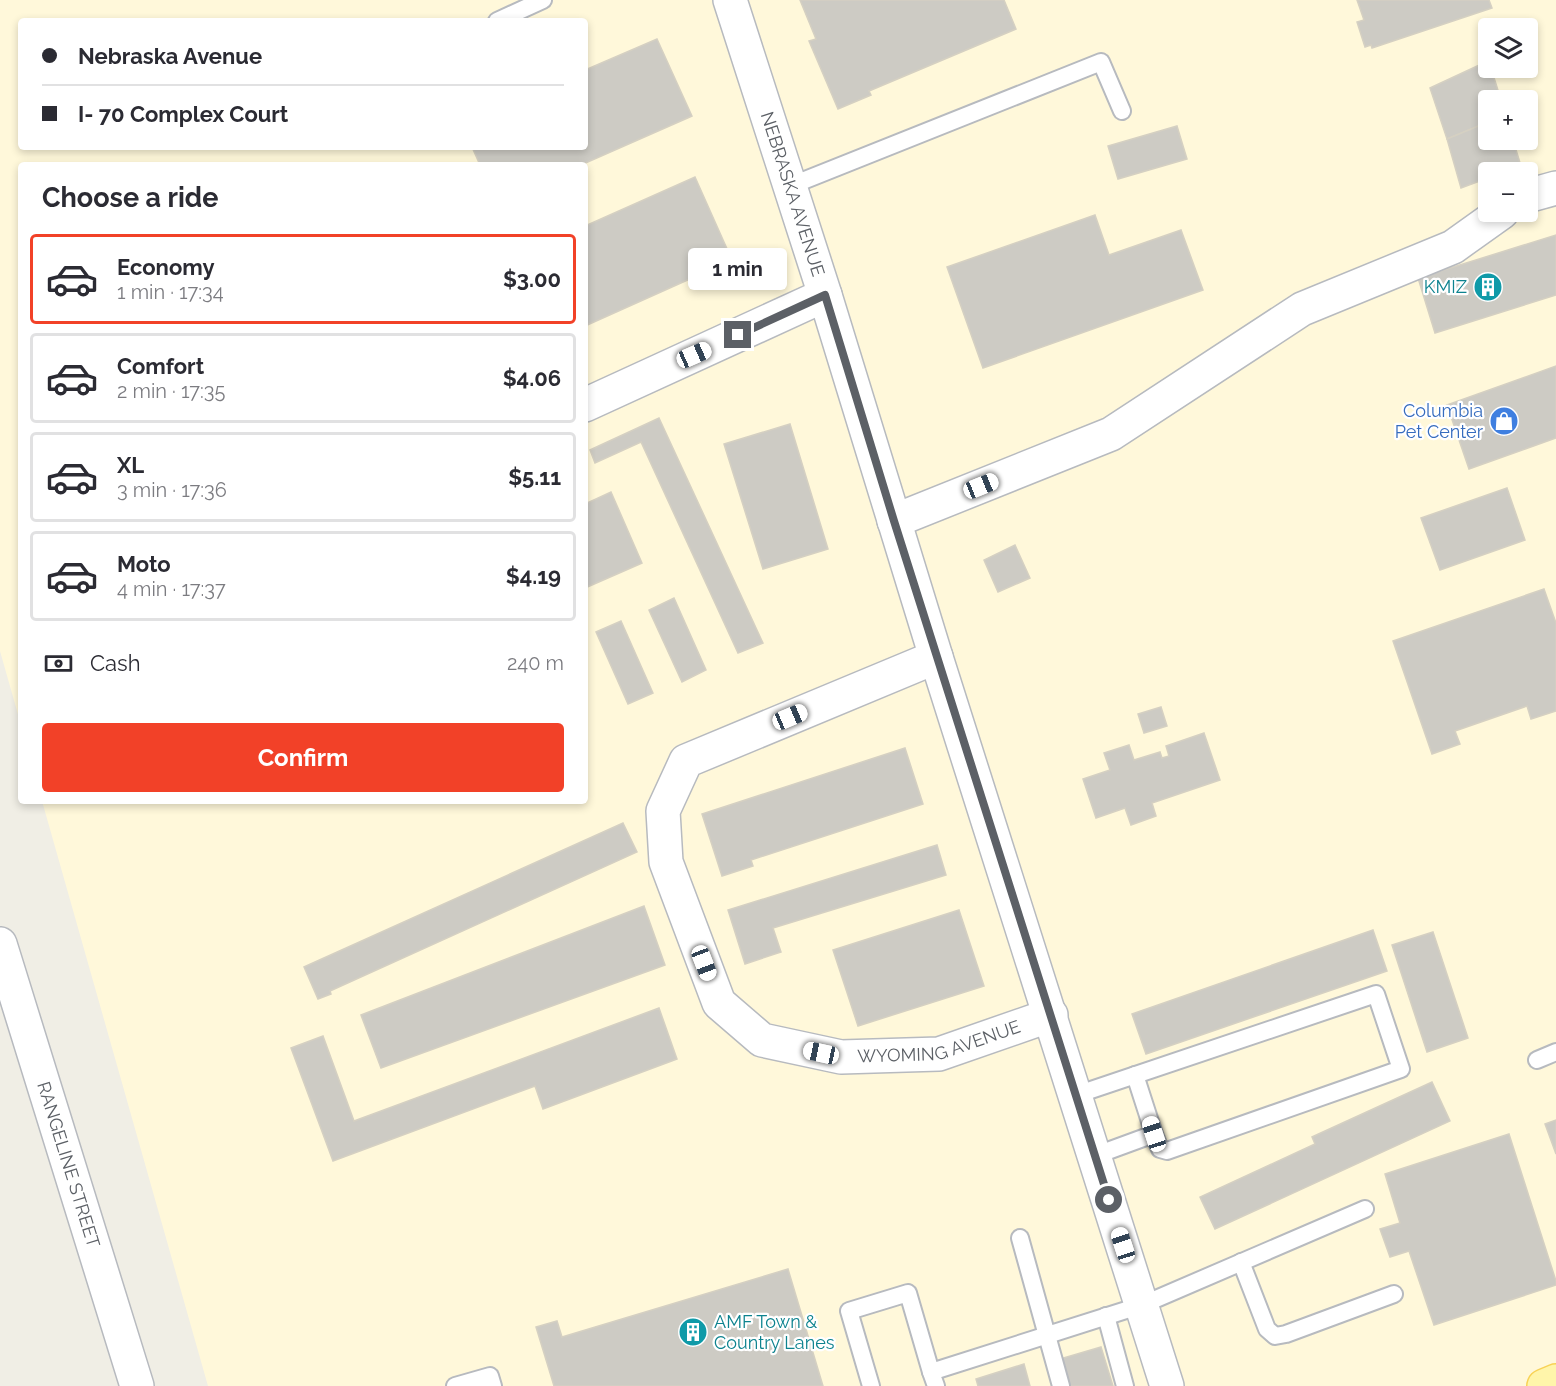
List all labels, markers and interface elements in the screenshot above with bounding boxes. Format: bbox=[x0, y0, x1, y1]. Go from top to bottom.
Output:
map controls bbox=[1478, 18, 1538, 222]
button: layers bbox=[1478, 18, 1538, 78]
text: Nebraska Avenue bbox=[78, 43, 262, 69]
button: + bbox=[1478, 90, 1538, 150]
text: I- 70 Complex Court bbox=[78, 101, 288, 127]
street label: NEBRASKA AVENUE bbox=[757, 109, 829, 279]
button: − bbox=[1478, 162, 1538, 222]
text: Choose a ride bbox=[42, 182, 218, 213]
callout: 1 min bbox=[688, 248, 788, 290]
icon: car bbox=[45, 252, 99, 306]
text: Economy bbox=[117, 254, 215, 280]
text: 1 min bbox=[712, 257, 763, 281]
text: $3.00 bbox=[503, 266, 561, 292]
building icon: KMIZ bbox=[1472, 271, 1504, 303]
place label: KMIZ bbox=[1424, 276, 1467, 297]
text: 1 min · 17:34 bbox=[117, 280, 224, 304]
route end bbox=[724, 321, 751, 348]
car bbox=[674, 339, 714, 371]
icon: car bbox=[45, 351, 99, 405]
text: Comfort bbox=[117, 353, 204, 379]
text: $4.06 bbox=[503, 365, 561, 391]
text: 2 min · 17:35 bbox=[117, 379, 225, 403]
place label: Columbia Pet Center bbox=[1395, 400, 1484, 442]
shop icon: Columbia Pet Center bbox=[1488, 405, 1520, 437]
icon: car bbox=[45, 450, 99, 504]
text: XL bbox=[117, 452, 144, 478]
text: $5.11 bbox=[508, 464, 561, 490]
car bbox=[961, 471, 1001, 501]
text: 3 min · 17:36 bbox=[117, 478, 227, 502]
icon: car bbox=[45, 549, 99, 603]
text: Moto bbox=[117, 551, 171, 577]
text: $4.19 bbox=[506, 563, 561, 589]
text: 4 min · 17:37 bbox=[117, 577, 226, 601]
icon: cash bbox=[42, 647, 75, 680]
text: Cash bbox=[90, 650, 141, 676]
text: 240 m bbox=[507, 651, 564, 675]
car bbox=[770, 702, 810, 732]
button: Confirm bbox=[42, 723, 564, 792]
car bbox=[689, 943, 719, 983]
street label: WYOMING AVENUE bbox=[857, 1015, 1023, 1066]
car bbox=[802, 1040, 840, 1066]
street label: RANGELINE STREET bbox=[33, 1079, 104, 1250]
car bbox=[1140, 1114, 1168, 1154]
route start bbox=[1095, 1186, 1122, 1213]
car bbox=[1109, 1225, 1137, 1265]
place label: AMF Town & Country Lanes bbox=[714, 1311, 835, 1353]
building icon: AMF Town & Country Lanes bbox=[677, 1316, 709, 1348]

